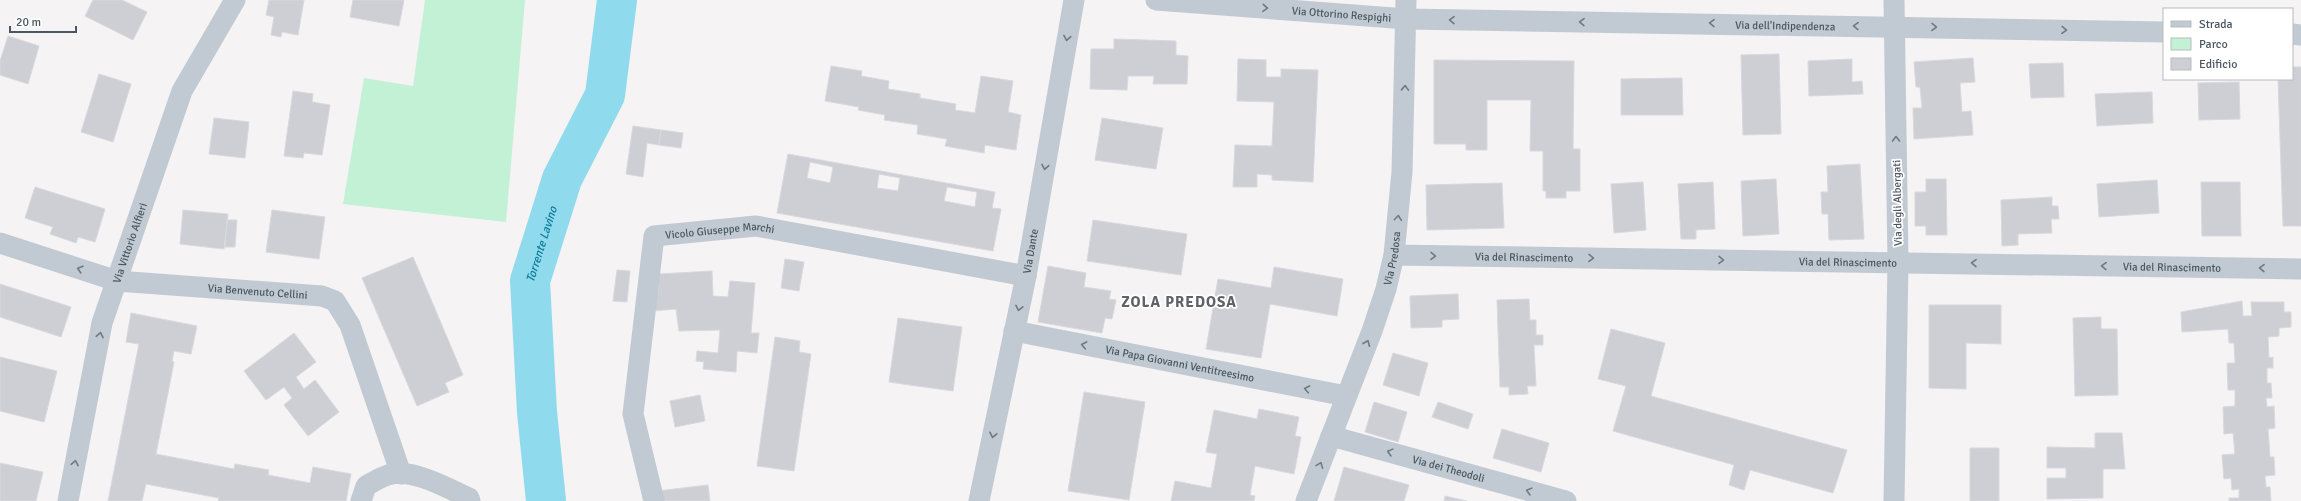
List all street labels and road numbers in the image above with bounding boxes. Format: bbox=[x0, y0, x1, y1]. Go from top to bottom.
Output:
street label: Via Ottorino Respighi bbox=[1291, 4, 1392, 25]
street label: Via dell'Indipendenza bbox=[1735, 19, 1836, 33]
street label: Via degli Albergati bbox=[1890, 160, 1905, 246]
street label: Via Vittorio Alfieri bbox=[110, 201, 150, 285]
street label: Vicolo Giuseppe Marchi bbox=[665, 220, 776, 242]
street label: Via Dante bbox=[1021, 228, 1041, 275]
street label: Via Predosa bbox=[1381, 230, 1403, 287]
street label: Via del Rinascimento bbox=[1475, 250, 1574, 265]
street label: Via del Rinascimento bbox=[1799, 255, 1898, 270]
street label: Via del Rinascimento bbox=[2123, 260, 2221, 275]
street label: Via Benvenuto Cellini bbox=[207, 282, 308, 302]
street label: Via Papa Giovanni Ventitreesimo bbox=[1104, 343, 1256, 385]
street label: Via dei Theodoli bbox=[1411, 453, 1486, 485]

